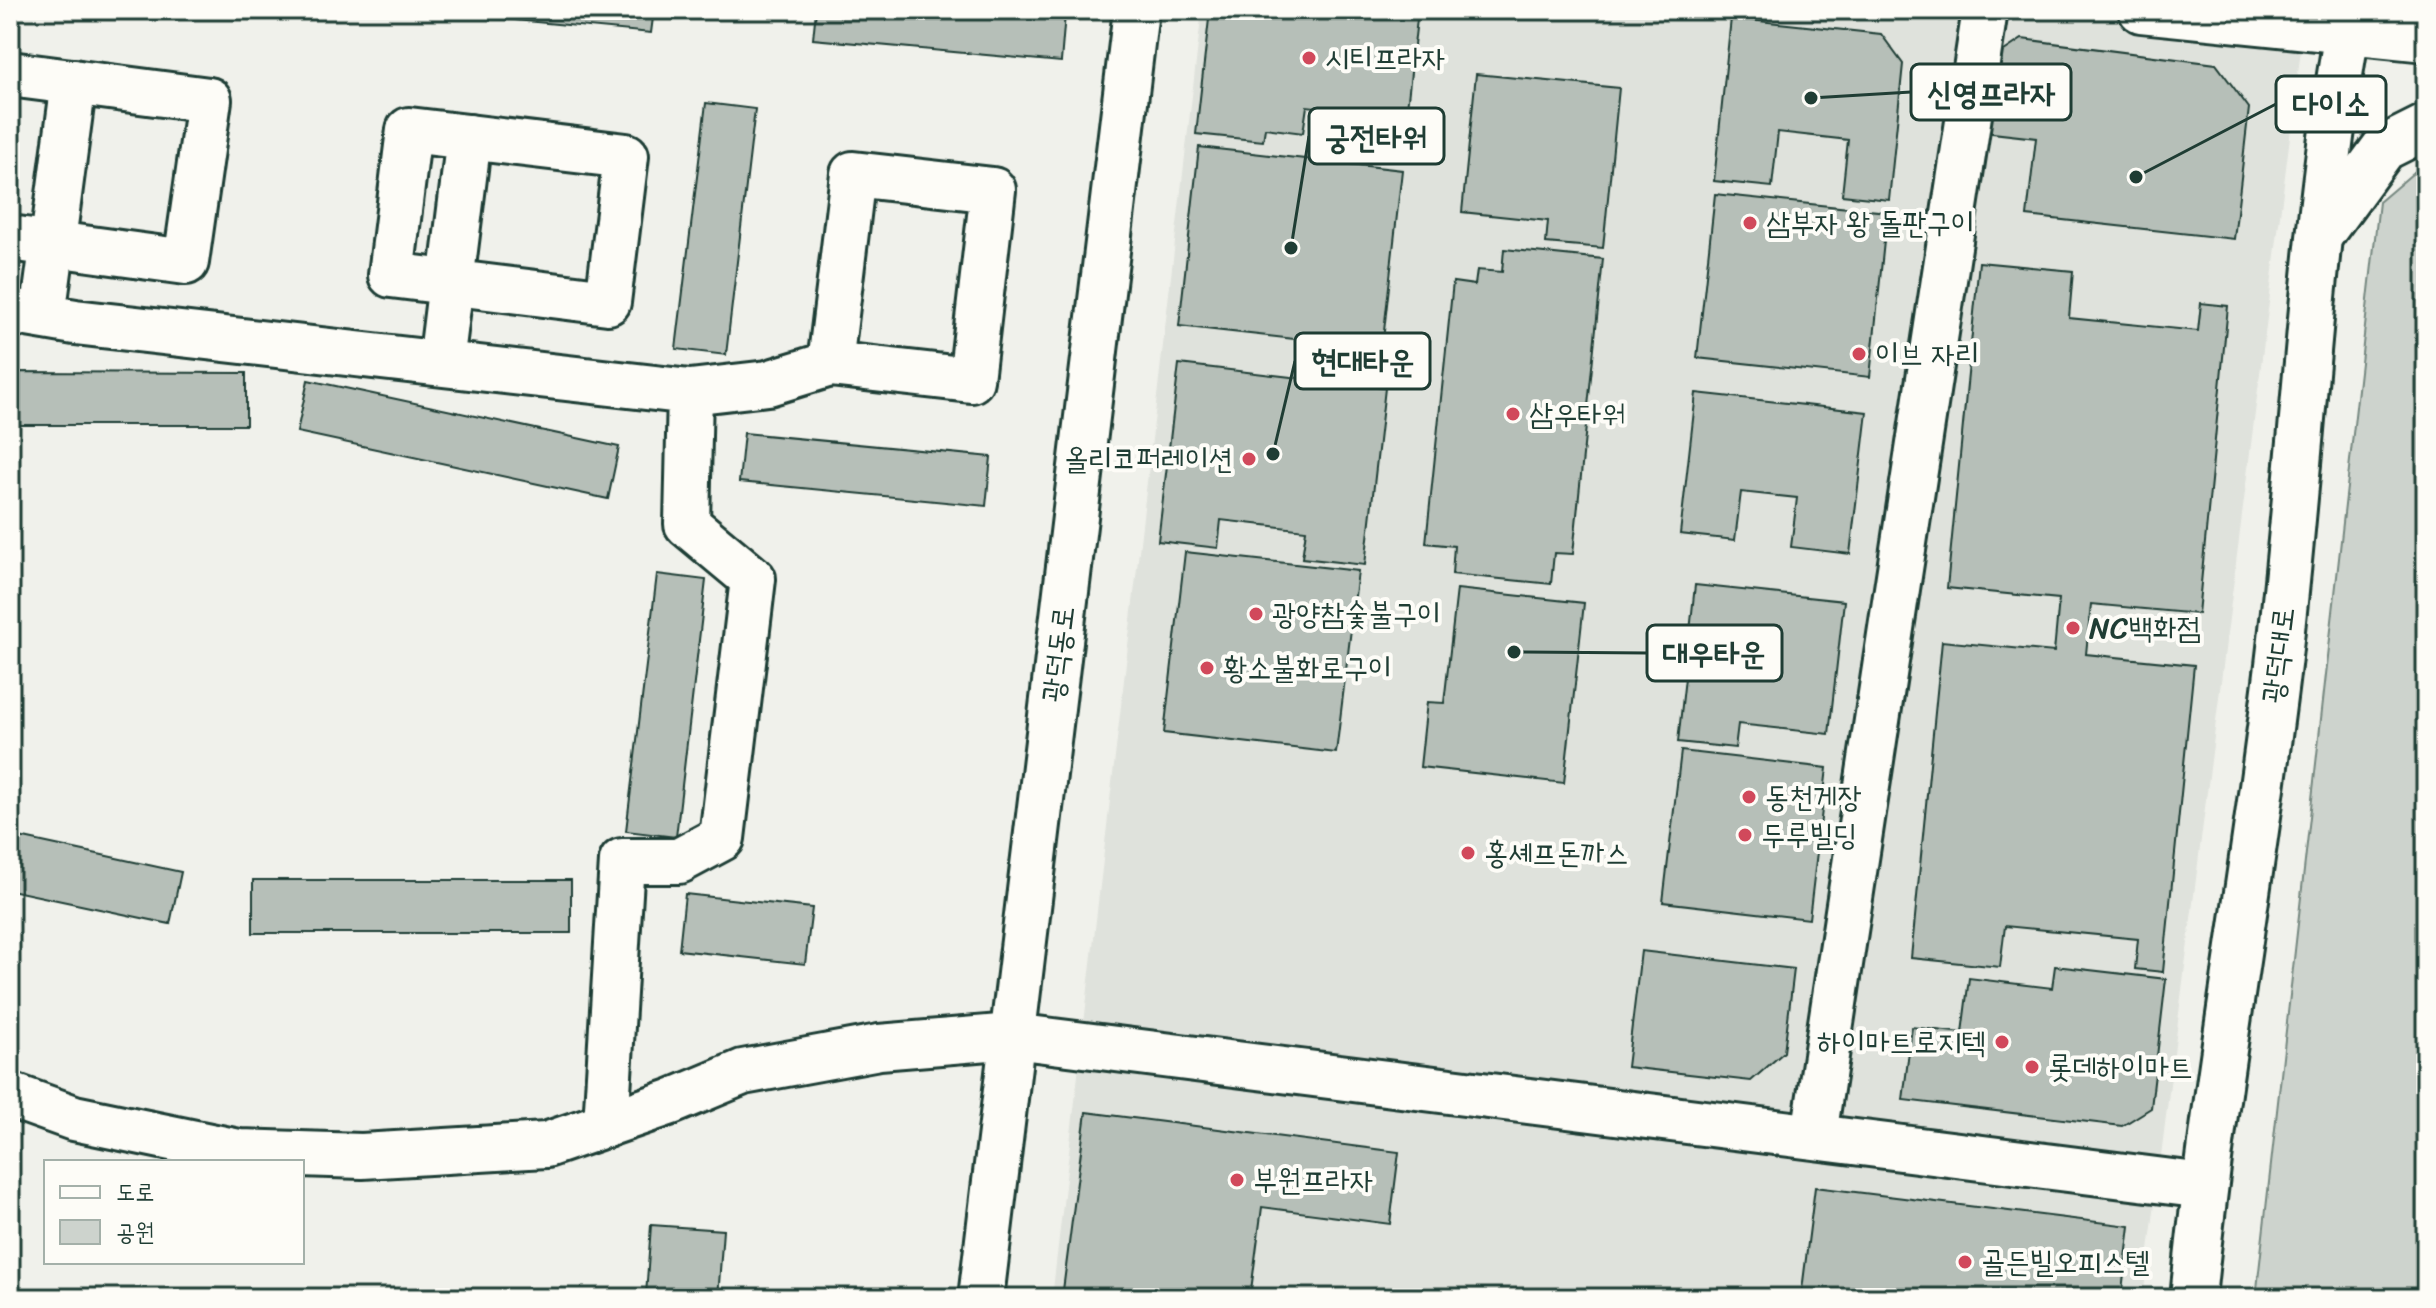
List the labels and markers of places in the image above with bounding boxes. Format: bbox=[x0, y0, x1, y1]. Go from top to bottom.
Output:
place label: 시티프라자 bbox=[1325, 31, 1446, 85]
marker: 시티프라자 bbox=[1300, 49, 1318, 67]
callout: 신영프라자 bbox=[1911, 64, 2071, 120]
callout: 다이소 bbox=[2276, 76, 2386, 132]
callout: 궁전타워 bbox=[1309, 108, 1444, 164]
place label: 삼부자 왕 돌판구이 bbox=[1766, 196, 1975, 250]
marker: 삼부자 왕 돌판구이 bbox=[1741, 214, 1759, 232]
place label: 이브 자리 bbox=[1875, 327, 1979, 381]
callout: 현대타운 bbox=[1295, 333, 1430, 389]
marker: 이브 자리 bbox=[1850, 345, 1868, 363]
place label: 삼우타워 bbox=[1529, 387, 1626, 441]
marker: 삼우타워 bbox=[1504, 405, 1522, 423]
place label: 올리코퍼레이션 bbox=[1064, 432, 1233, 486]
marker: 올리코퍼레이션 bbox=[1240, 450, 1258, 468]
place label: 광양참숯불구이 bbox=[1272, 587, 1441, 641]
place label: NC백화점 bbox=[2089, 601, 2201, 655]
marker: 광양참숯불구이 bbox=[1247, 605, 1265, 623]
marker: NC백화점 bbox=[2064, 619, 2082, 637]
callout: 대우타운 bbox=[1647, 625, 1782, 681]
place label: 황소불화로구이 bbox=[1223, 641, 1392, 695]
marker: 황소불화로구이 bbox=[1198, 659, 1216, 677]
place label: 동천게장 bbox=[1765, 770, 1862, 824]
marker: 동천게장 bbox=[1740, 788, 1758, 806]
place label: 두루빌딩 bbox=[1761, 808, 1858, 862]
place label: 홍셰프돈까스 bbox=[1484, 826, 1629, 880]
marker: 두루빌딩 bbox=[1736, 826, 1754, 844]
marker: 홍셰프돈까스 bbox=[1459, 844, 1477, 862]
place label: 하이마트로지텍 bbox=[1817, 1015, 1986, 1069]
marker: 하이마트로지텍 bbox=[1993, 1033, 2011, 1051]
place label: 롯데하이마트 bbox=[2048, 1040, 2193, 1094]
marker: 롯데하이마트 bbox=[2023, 1058, 2041, 1076]
place label: 부원프라자 bbox=[1253, 1153, 1374, 1207]
marker: 부원프라자 bbox=[1228, 1171, 1246, 1189]
place label: 골든빌오피스텔 bbox=[1981, 1235, 2150, 1289]
marker: 골든빌오피스텔 bbox=[1956, 1253, 1974, 1271]

